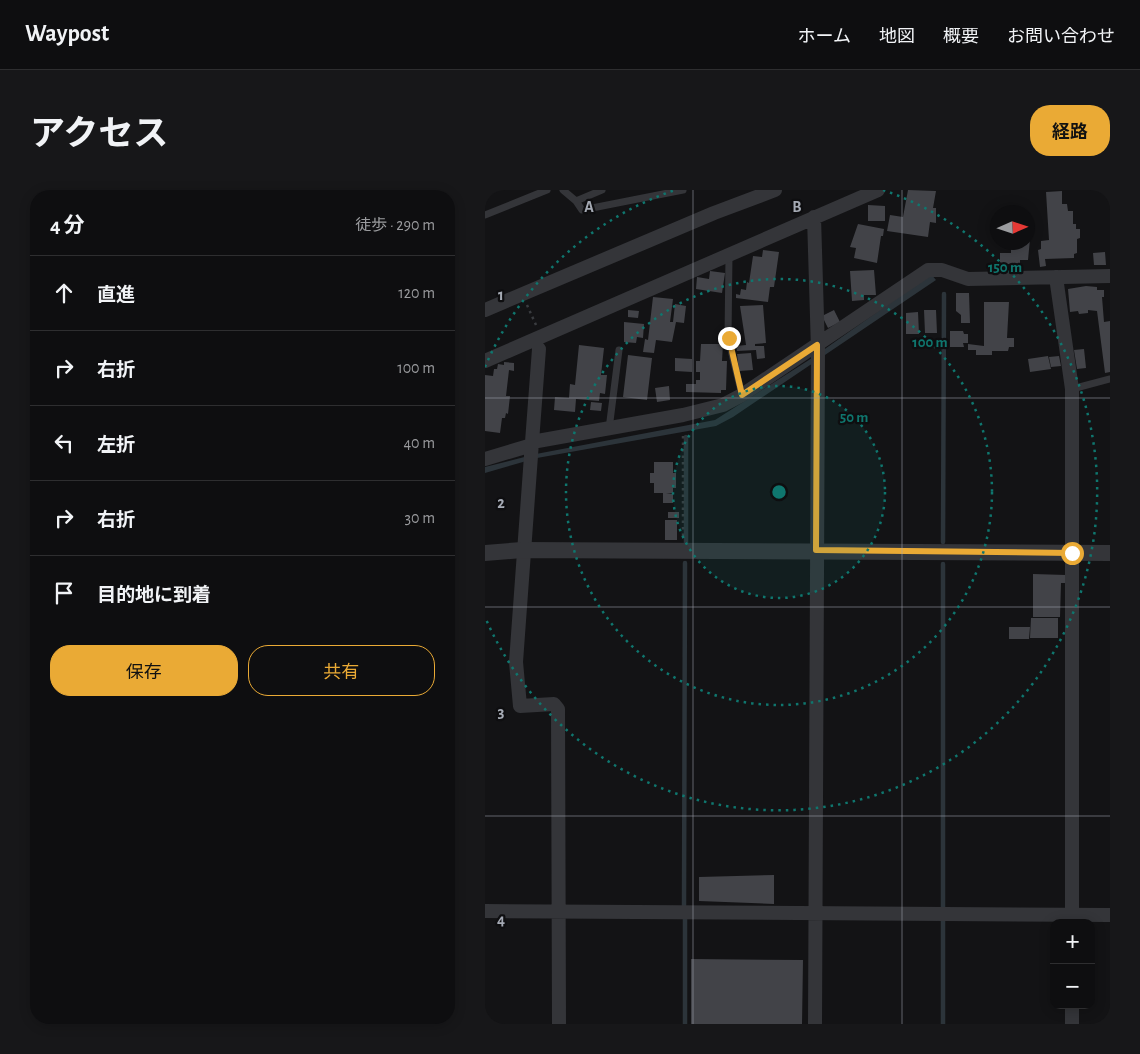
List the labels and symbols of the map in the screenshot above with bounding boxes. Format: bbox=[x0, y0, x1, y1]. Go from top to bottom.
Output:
text: A bbox=[584, 199, 594, 215]
text: B bbox=[792, 199, 802, 215]
north arrow bbox=[990, 205, 1035, 250]
text: 150 m bbox=[988, 260, 1022, 275]
text: 1 bbox=[498, 287, 504, 303]
route end bbox=[718, 327, 741, 350]
text: 100 m bbox=[912, 335, 948, 350]
text: 50 m bbox=[840, 410, 868, 425]
centre of rings bbox=[770, 483, 788, 501]
text: 2 bbox=[497, 495, 505, 511]
route start bbox=[1061, 542, 1084, 565]
text: 3 bbox=[498, 704, 505, 720]
text: 4 bbox=[497, 912, 505, 928]

